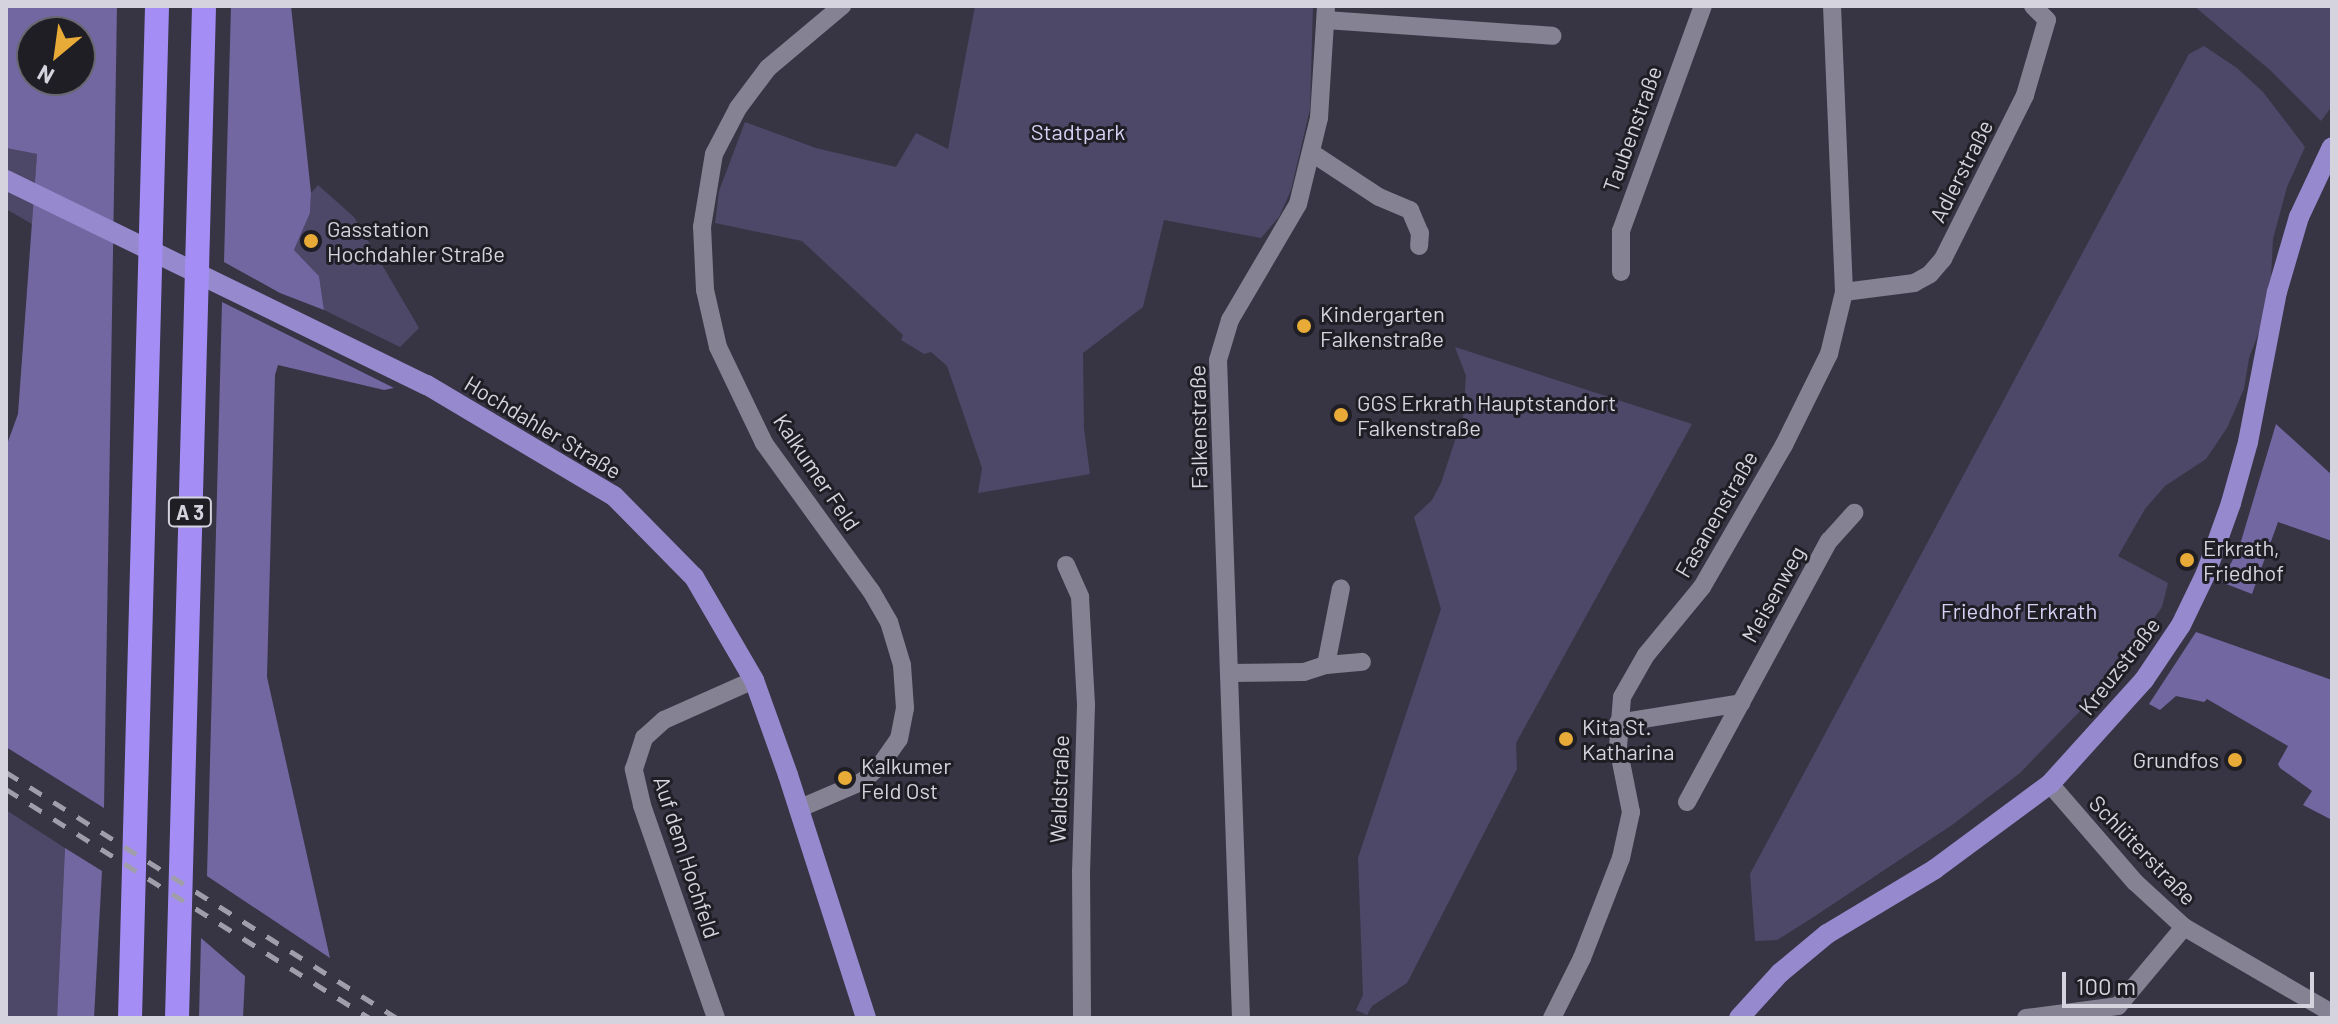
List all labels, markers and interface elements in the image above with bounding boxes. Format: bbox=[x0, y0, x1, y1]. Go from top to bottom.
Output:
north arrow bbox=[16, 16, 96, 96]
text: N bbox=[33, 60, 58, 90]
street label: Taubenstraße bbox=[1597, 62, 1667, 196]
street label: Adlerstraße bbox=[1924, 115, 1998, 227]
park label: Stadtpark bbox=[1031, 119, 1125, 145]
place label: Gasstation Hochdahler Straße bbox=[327, 215, 505, 266]
marker: Gasstation Hochdahler Straße bbox=[302, 232, 320, 250]
place label: Kindergarten Falkenstraße bbox=[1320, 300, 1445, 352]
marker: Kindergarten Falkenstraße bbox=[1295, 317, 1313, 335]
street label: Falkenstraße bbox=[1184, 365, 1212, 489]
street label: Hochdahler Straße bbox=[460, 370, 626, 484]
place label: GGS Erkrath Hauptstandort Falkenstraße bbox=[1357, 389, 1616, 440]
marker: GGS Erkrath Hauptstandort Falkenstraße bbox=[1332, 406, 1350, 424]
street label: Kalkumer Feld bbox=[768, 409, 866, 535]
street label: Fasanenstraße bbox=[1669, 446, 1763, 582]
road number: A 3 bbox=[166, 496, 214, 528]
place label: Erkrath, Friedhof bbox=[2203, 534, 2284, 586]
street label: Meisenweg bbox=[1736, 541, 1810, 647]
marker: Erkrath, Friedhof bbox=[2178, 551, 2196, 569]
park label: Friedhof Erkrath bbox=[1941, 598, 2097, 624]
street label: Kreuzstraße bbox=[2073, 612, 2165, 720]
place label: Kita St. Katharina bbox=[1582, 713, 1674, 764]
marker: Kita St. Katharina bbox=[1557, 730, 1575, 748]
street label: Waldstraße bbox=[1044, 734, 1074, 844]
place label: Grundfos bbox=[2133, 747, 2219, 773]
marker: Grundfos bbox=[2226, 751, 2244, 769]
place label: Kalkumer Feld Ost bbox=[861, 752, 951, 804]
marker: Kalkumer Feld Ost bbox=[836, 769, 854, 787]
street label: Auf dem Hochfeld bbox=[648, 773, 726, 941]
street label: Schlüterstraße bbox=[2084, 790, 2202, 910]
scale bar bbox=[2066, 956, 2318, 1006]
text: 100 m bbox=[2076, 971, 2136, 1000]

